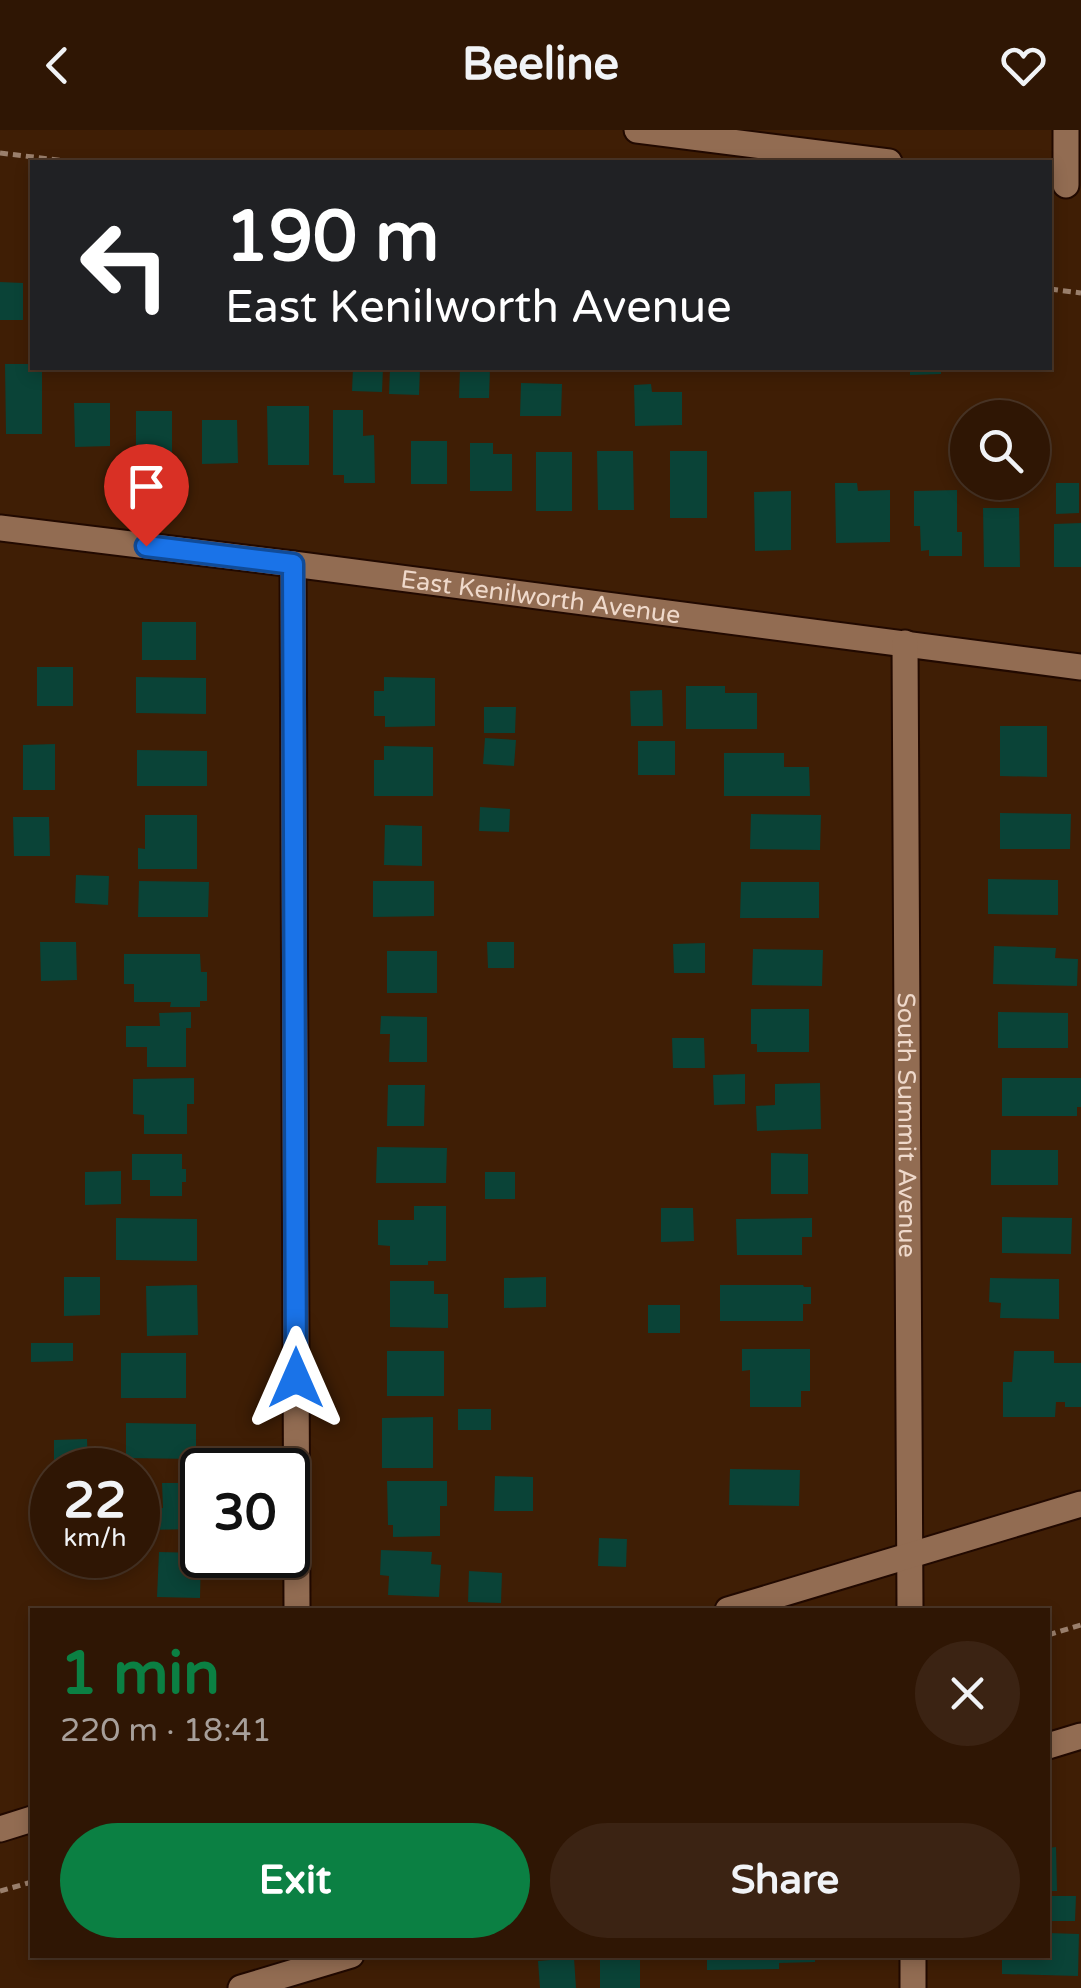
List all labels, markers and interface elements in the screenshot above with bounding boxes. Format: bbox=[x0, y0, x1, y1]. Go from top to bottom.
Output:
icon: back bbox=[30, 38, 85, 93]
text: Beeline bbox=[462, 38, 619, 92]
icon: heart bbox=[996, 38, 1051, 93]
text: 190 m bbox=[225, 196, 439, 280]
icon: left bbox=[60, 200, 190, 330]
text: East Kenilworth Avenue bbox=[225, 281, 732, 335]
map controls bbox=[950, 400, 1050, 500]
button: search bbox=[950, 400, 1050, 500]
pin bbox=[104, 444, 189, 547]
icon: arrive bbox=[119, 459, 174, 514]
street label: East Kenilworth Avenue bbox=[399, 564, 682, 630]
street label: South Summit Avenue bbox=[891, 992, 922, 1258]
position arrow bbox=[244, 1326, 348, 1430]
speed limit sign: 30 bbox=[180, 1448, 310, 1578]
text: 22 bbox=[64, 1471, 126, 1531]
text: km/h bbox=[64, 1523, 126, 1553]
text: 1 min bbox=[60, 1638, 220, 1710]
button: close bbox=[915, 1641, 1020, 1746]
text: 220 m · 18:41 bbox=[60, 1712, 272, 1750]
button: Exit bbox=[60, 1823, 530, 1938]
button: Share bbox=[550, 1823, 1020, 1938]

